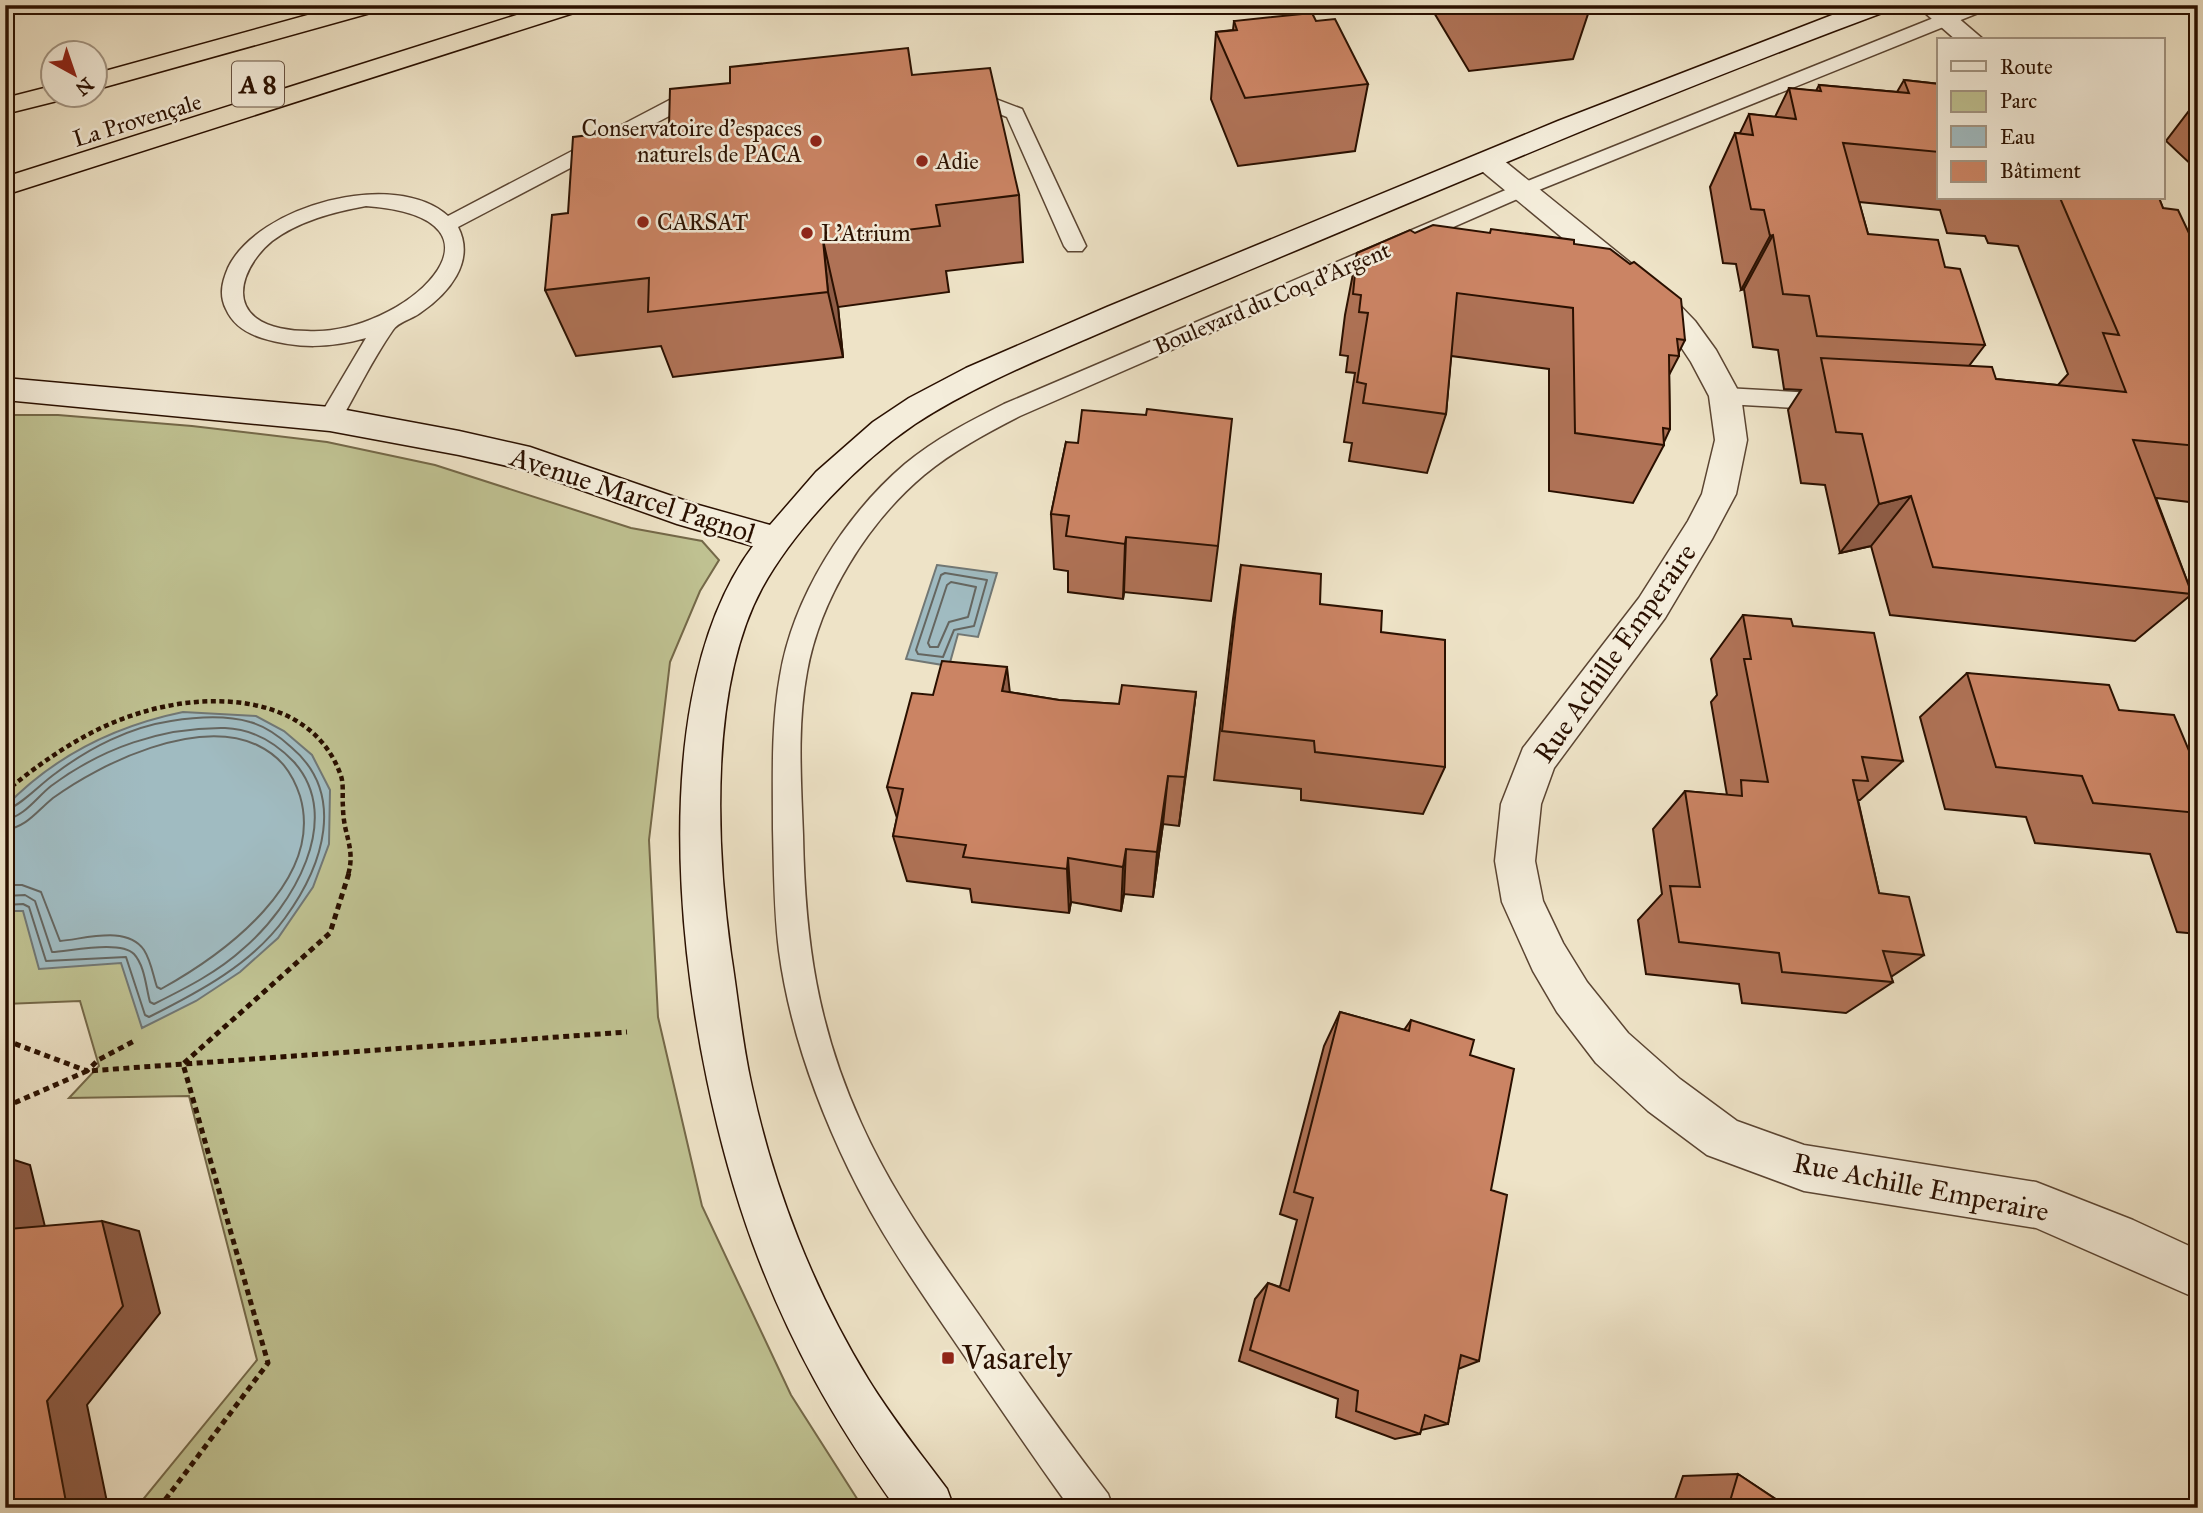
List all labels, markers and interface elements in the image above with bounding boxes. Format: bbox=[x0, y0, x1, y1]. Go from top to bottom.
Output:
north arrow bbox=[38, 38, 108, 108]
legend bbox=[1937, 38, 2164, 200]
text: Route bbox=[2000, 54, 2053, 80]
road number: A 8 bbox=[232, 61, 284, 106]
text: N bbox=[71, 73, 98, 101]
street label: La Provençale bbox=[69, 87, 205, 153]
text: Parc bbox=[2000, 88, 2037, 114]
place label: Conservatoire d'espaces naturels de PACA bbox=[581, 114, 803, 168]
text: Eau bbox=[2000, 124, 2035, 150]
marker: Conservatoire d'espaces naturels de PACA bbox=[808, 133, 824, 149]
place label: Adie bbox=[935, 147, 979, 175]
marker: Adie bbox=[914, 153, 930, 169]
text: Bâtiment bbox=[2000, 158, 2082, 184]
place label: CARSAT bbox=[657, 208, 748, 236]
marker: CARSAT bbox=[635, 214, 651, 230]
place label: L'Atrium bbox=[821, 219, 911, 247]
marker: L'Atrium bbox=[799, 225, 815, 241]
street label: Boulevard du Coq d'Argent bbox=[1150, 236, 1395, 361]
street label: Avenue Marcel Pagnol bbox=[505, 439, 760, 551]
street label: Rue Achille Emperaire bbox=[1526, 537, 1704, 769]
street label: Rue Achille Emperaire bbox=[1790, 1145, 2052, 1229]
place label: Vasarely bbox=[961, 1338, 1073, 1378]
marker: Vasarely bbox=[940, 1350, 956, 1366]

